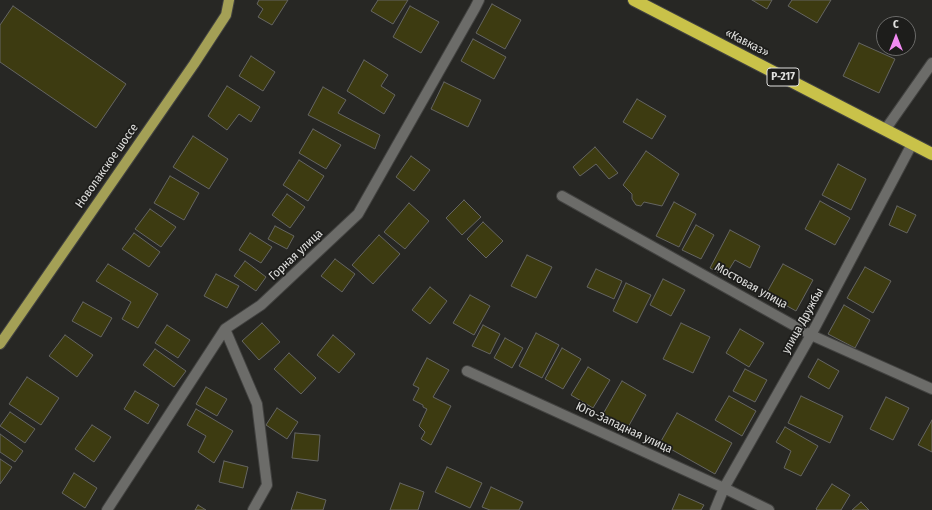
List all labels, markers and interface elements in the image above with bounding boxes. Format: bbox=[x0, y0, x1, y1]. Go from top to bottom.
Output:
north arrow bbox=[876, 16, 916, 56]
text: С bbox=[893, 18, 899, 31]
street label: «Кавказ» bbox=[722, 26, 772, 60]
road number: Р-217 bbox=[767, 68, 799, 86]
street label: Новолакское шоссе bbox=[73, 121, 141, 211]
street label: Горная улица bbox=[266, 227, 326, 283]
street label: Мостовая улица bbox=[712, 260, 790, 312]
street label: улица Дружбы bbox=[779, 286, 827, 356]
street label: Юго-Западная улица bbox=[573, 399, 675, 457]

